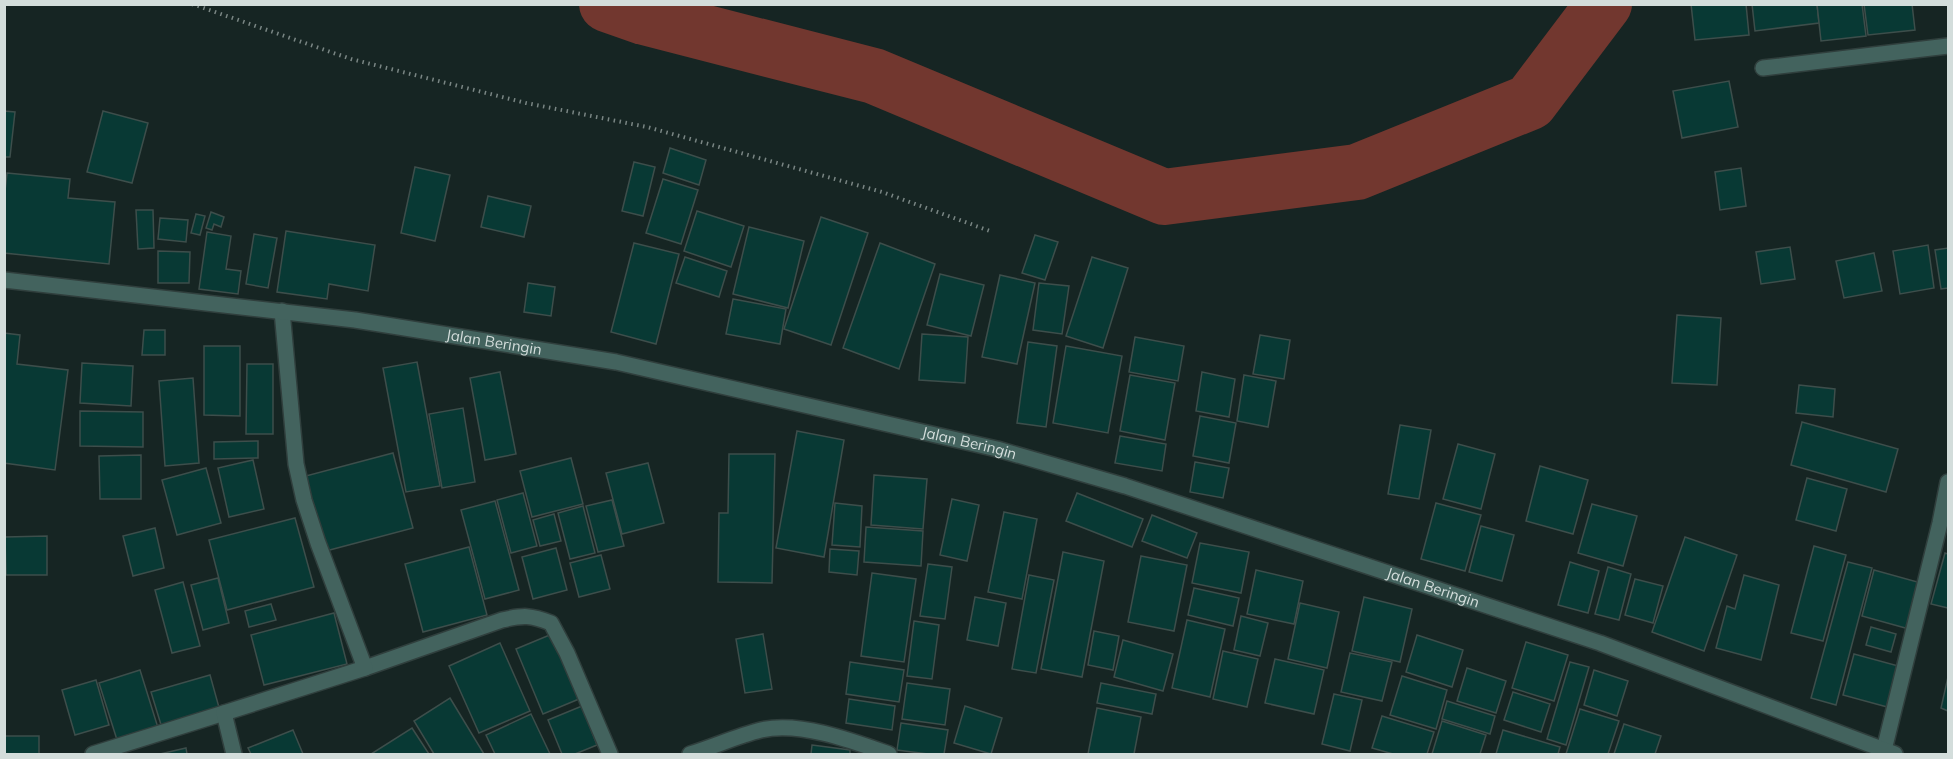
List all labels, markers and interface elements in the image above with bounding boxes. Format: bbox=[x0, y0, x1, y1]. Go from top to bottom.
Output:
street label: Jalan Beringin bbox=[445, 325, 543, 359]
street label: Jalan Beringin bbox=[920, 422, 1019, 463]
street label: Jalan Beringin bbox=[1384, 563, 1482, 612]

